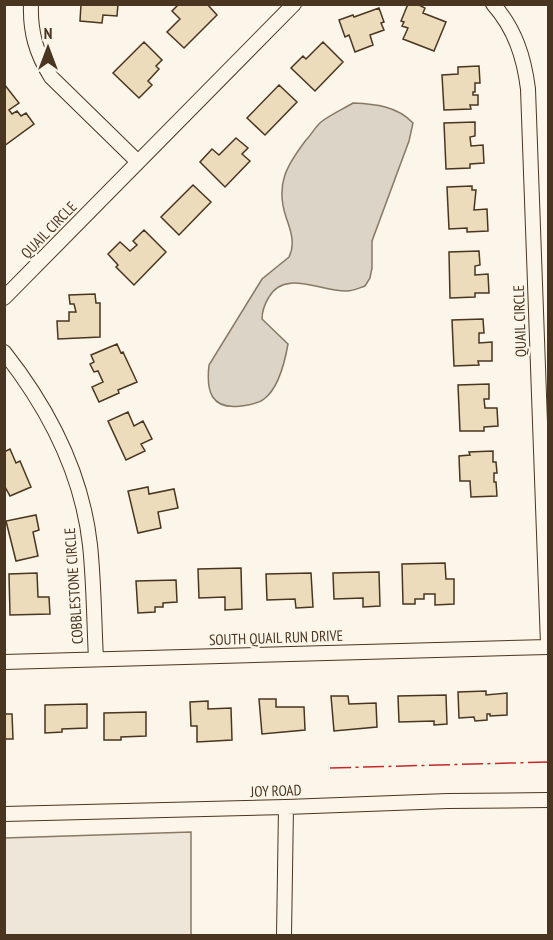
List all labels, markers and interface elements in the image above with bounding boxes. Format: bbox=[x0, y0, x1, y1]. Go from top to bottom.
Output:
north arrow bbox=[18, 18, 78, 78]
text: N bbox=[44, 23, 52, 43]
street label: QUAIL CIRCLE bbox=[17, 197, 81, 262]
street label: QUAIL CIRCLE bbox=[509, 285, 530, 357]
street label: COBBLESTONE CIRCLE bbox=[60, 527, 87, 645]
street label: SOUTH QUAIL RUN DRIVE bbox=[209, 626, 343, 649]
street label: JOY ROAD bbox=[249, 780, 302, 801]

